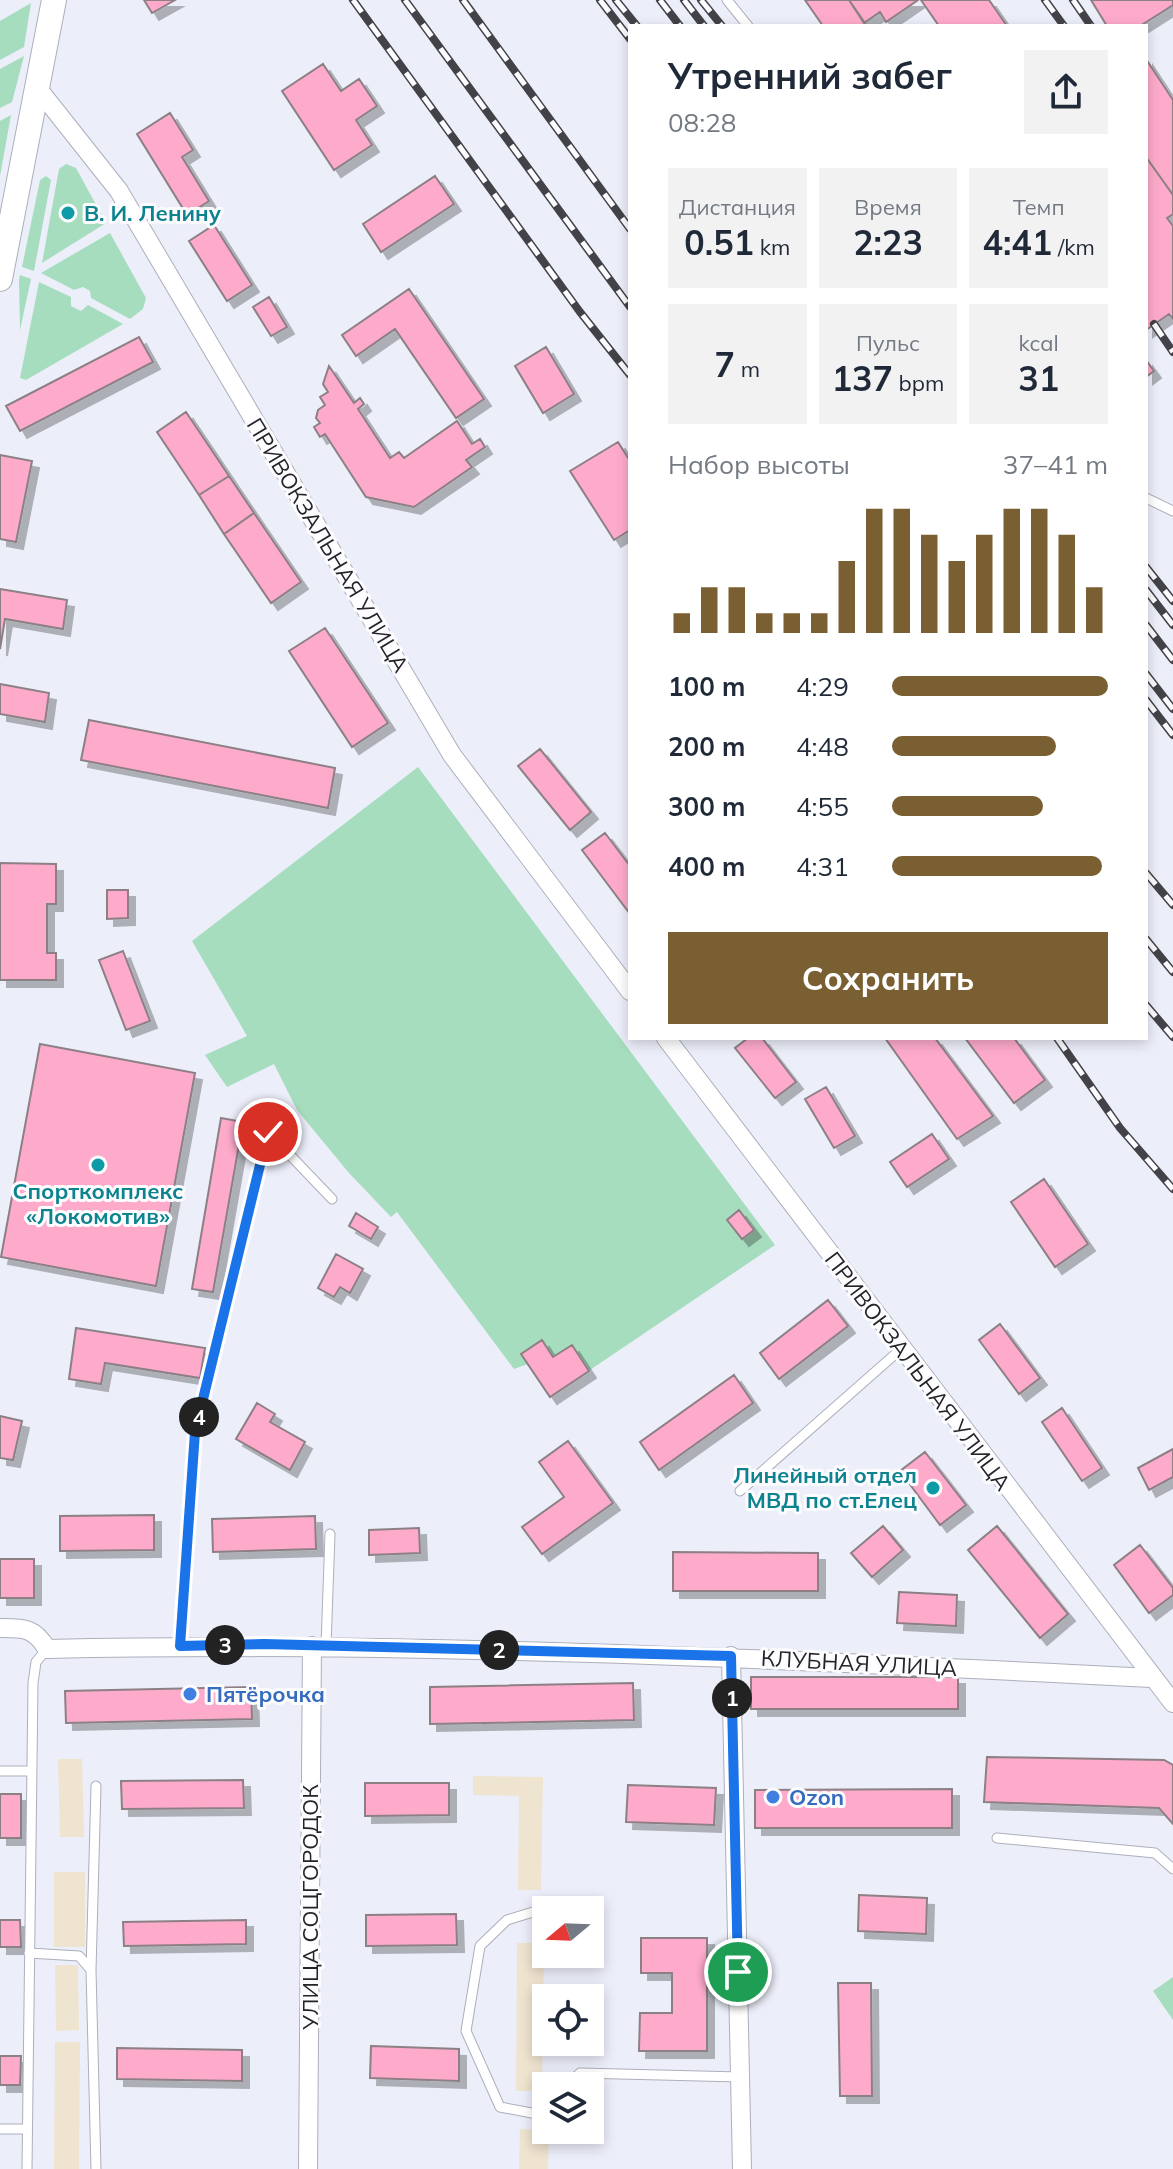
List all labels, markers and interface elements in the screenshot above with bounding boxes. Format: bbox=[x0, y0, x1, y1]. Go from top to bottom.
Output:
button: share bbox=[1024, 50, 1108, 134]
text: Утренний забег bbox=[668, 53, 952, 98]
text: 08:28 bbox=[668, 106, 736, 139]
text: Дистанция bbox=[679, 193, 796, 221]
text: Время bbox=[854, 193, 922, 221]
text: Темп bbox=[1013, 193, 1065, 221]
place label: В. И. Ленину bbox=[84, 199, 222, 227]
marker: В. И. Ленину bbox=[59, 204, 77, 222]
text: 0.51 bbox=[684, 221, 754, 264]
text: 2:23 bbox=[853, 221, 923, 264]
text: 4:41 bbox=[983, 221, 1052, 264]
text: km bbox=[754, 233, 790, 261]
text: /km bbox=[1052, 233, 1095, 261]
text: Пульс bbox=[856, 329, 920, 357]
text: kcal bbox=[1019, 329, 1059, 357]
text: 7 bbox=[715, 343, 735, 386]
text: m bbox=[735, 355, 760, 383]
text: 137 bbox=[832, 357, 893, 400]
text: 31 bbox=[1018, 357, 1059, 400]
text: bpm bbox=[893, 369, 944, 397]
street label: ПРИВОКЗАЛЬНАЯ УЛИЦА bbox=[241, 413, 415, 677]
text: Набор высоты bbox=[668, 448, 850, 481]
text: 37–41 m bbox=[1003, 448, 1108, 481]
text: 100 m bbox=[668, 670, 745, 703]
text: 4:29 bbox=[796, 670, 849, 703]
text: 200 m bbox=[668, 730, 745, 763]
text: 4:48 bbox=[796, 730, 849, 763]
text: 300 m bbox=[668, 790, 745, 823]
text: 4:55 bbox=[796, 790, 849, 823]
text: 400 m bbox=[668, 850, 745, 883]
text: 4:31 bbox=[796, 850, 849, 883]
button: Сохранить bbox=[668, 932, 1108, 1024]
pin bbox=[234, 1098, 302, 1166]
icon: check bbox=[246, 1110, 290, 1154]
marker: Спорткомплекс «Локомотив» bbox=[89, 1156, 107, 1174]
place label: Спорткомплекс «Локомотив» bbox=[13, 1177, 184, 1230]
street label: ПРИВОКЗАЛЬНАЯ УЛИЦА bbox=[819, 1246, 1017, 1496]
pin: 4 bbox=[179, 1397, 219, 1437]
text: 4 bbox=[192, 1403, 206, 1431]
place label: Линейный отдел МВД по ст.Елец bbox=[733, 1461, 917, 1514]
marker: Линейный отдел МВД по ст.Елец bbox=[924, 1479, 942, 1497]
pin: 3 bbox=[205, 1625, 245, 1665]
pin: 2 bbox=[479, 1630, 519, 1670]
text: 3 bbox=[218, 1631, 232, 1659]
text: 2 bbox=[492, 1636, 506, 1664]
street label: КЛУБНАЯ УЛИЦА bbox=[760, 1644, 958, 1682]
pin: 1 bbox=[712, 1678, 752, 1718]
place label: Пятёрочка bbox=[206, 1680, 325, 1708]
text: 1 bbox=[725, 1684, 739, 1712]
marker: Пятёрочка bbox=[181, 1685, 199, 1703]
place label: Ozon bbox=[789, 1783, 844, 1811]
street label: УЛИЦА СОЦГОРОДОК bbox=[296, 1784, 324, 2031]
marker: Ozon bbox=[764, 1788, 782, 1806]
north arrow bbox=[532, 1896, 604, 1968]
map controls bbox=[532, 1896, 604, 2144]
pin bbox=[704, 1938, 772, 2006]
icon: arrive bbox=[716, 1950, 760, 1994]
button: locate bbox=[532, 1984, 604, 2056]
button: layers bbox=[532, 2072, 604, 2144]

